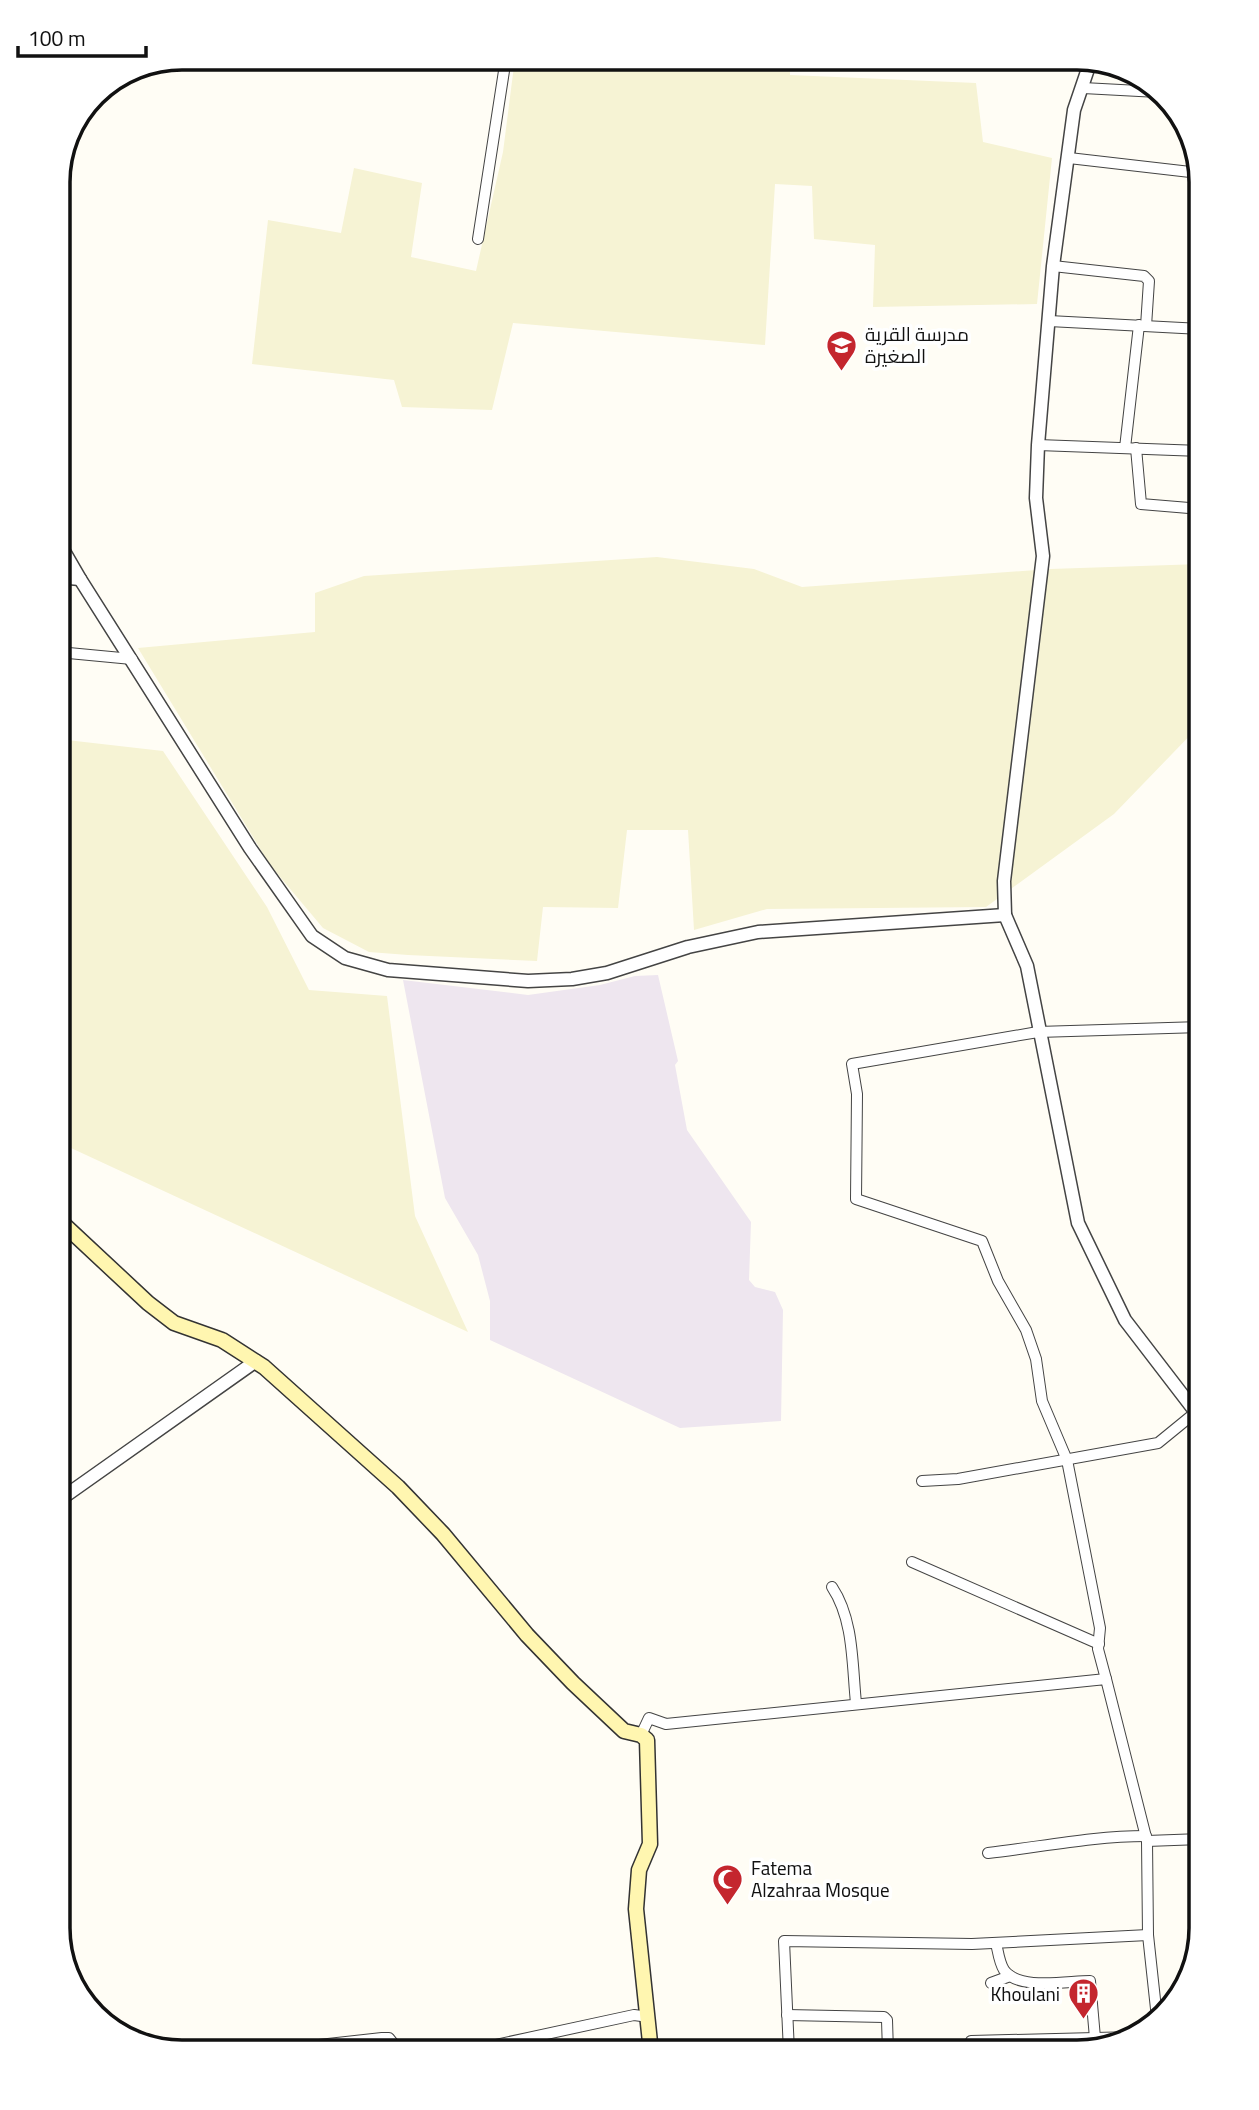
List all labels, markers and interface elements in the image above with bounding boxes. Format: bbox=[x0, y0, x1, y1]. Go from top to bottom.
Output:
scale bar bbox=[18, 14, 145, 58]
text: 100 m bbox=[28, 19, 85, 58]
place label: مدرسة القرية الصغيرة bbox=[865, 316, 969, 374]
school or university icon: مدرسة القرية الصغيرة bbox=[825, 328, 859, 372]
place label: Fatema Alzahraa Mosque bbox=[751, 1850, 890, 1908]
mosque icon: Fatema Alzahraa Mosque bbox=[711, 1862, 745, 1906]
place label: Khoulani bbox=[990, 1976, 1060, 2012]
building icon: Khoulani bbox=[1066, 1977, 1100, 2021]

